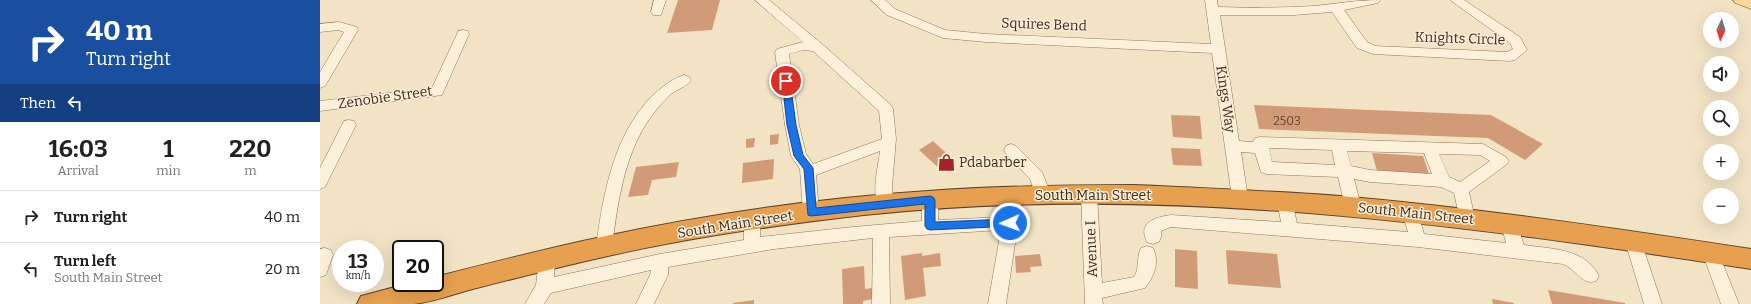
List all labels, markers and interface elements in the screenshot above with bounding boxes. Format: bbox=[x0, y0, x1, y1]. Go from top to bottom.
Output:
north arrow bbox=[1703, 12, 1739, 48]
map controls bbox=[1703, 12, 1739, 224]
text: 40 m bbox=[86, 14, 153, 47]
street label: Squires Bend bbox=[1001, 15, 1087, 34]
icon: right bbox=[20, 16, 72, 68]
street label: Knights Circle bbox=[1414, 28, 1506, 49]
text: Turn right bbox=[86, 48, 171, 70]
button: sound bbox=[1703, 56, 1739, 92]
pin bbox=[769, 64, 803, 98]
street label: Kings Way bbox=[1212, 64, 1239, 134]
icon: arrive bbox=[775, 70, 797, 92]
street label: Zenobie Street bbox=[337, 82, 433, 113]
icon: left bbox=[64, 92, 86, 114]
text: Then bbox=[20, 94, 56, 112]
button: search bbox=[1703, 100, 1739, 136]
house number: 2503 bbox=[1273, 114, 1301, 128]
text: 16:03 bbox=[49, 135, 108, 163]
text: 1 bbox=[163, 135, 174, 163]
text: 220 bbox=[229, 135, 272, 163]
button: + bbox=[1703, 144, 1739, 180]
shop icon: Pdabarber bbox=[936, 152, 956, 172]
place label: Pdabarber bbox=[959, 154, 1027, 171]
text: Arrival bbox=[58, 163, 99, 178]
text: min bbox=[156, 163, 181, 178]
text: m bbox=[244, 163, 257, 178]
street label: South Main Street bbox=[1035, 187, 1151, 204]
button: − bbox=[1703, 188, 1739, 224]
street label: South Main Street bbox=[1357, 199, 1475, 228]
position arrow bbox=[989, 202, 1031, 244]
icon: right bbox=[20, 206, 42, 228]
street label: South Main Street bbox=[676, 207, 794, 242]
text: Turn right bbox=[54, 208, 127, 226]
text: 40 m bbox=[264, 208, 300, 226]
street label: Avenue I bbox=[1082, 220, 1101, 278]
speed limit sign: 20 bbox=[392, 240, 444, 292]
text: 13 bbox=[348, 249, 368, 273]
text: Turn left bbox=[54, 252, 116, 270]
icon: left bbox=[20, 258, 42, 280]
text: 20 m bbox=[265, 260, 300, 278]
text: South Main Street bbox=[54, 270, 162, 285]
text: km/h bbox=[346, 270, 370, 282]

